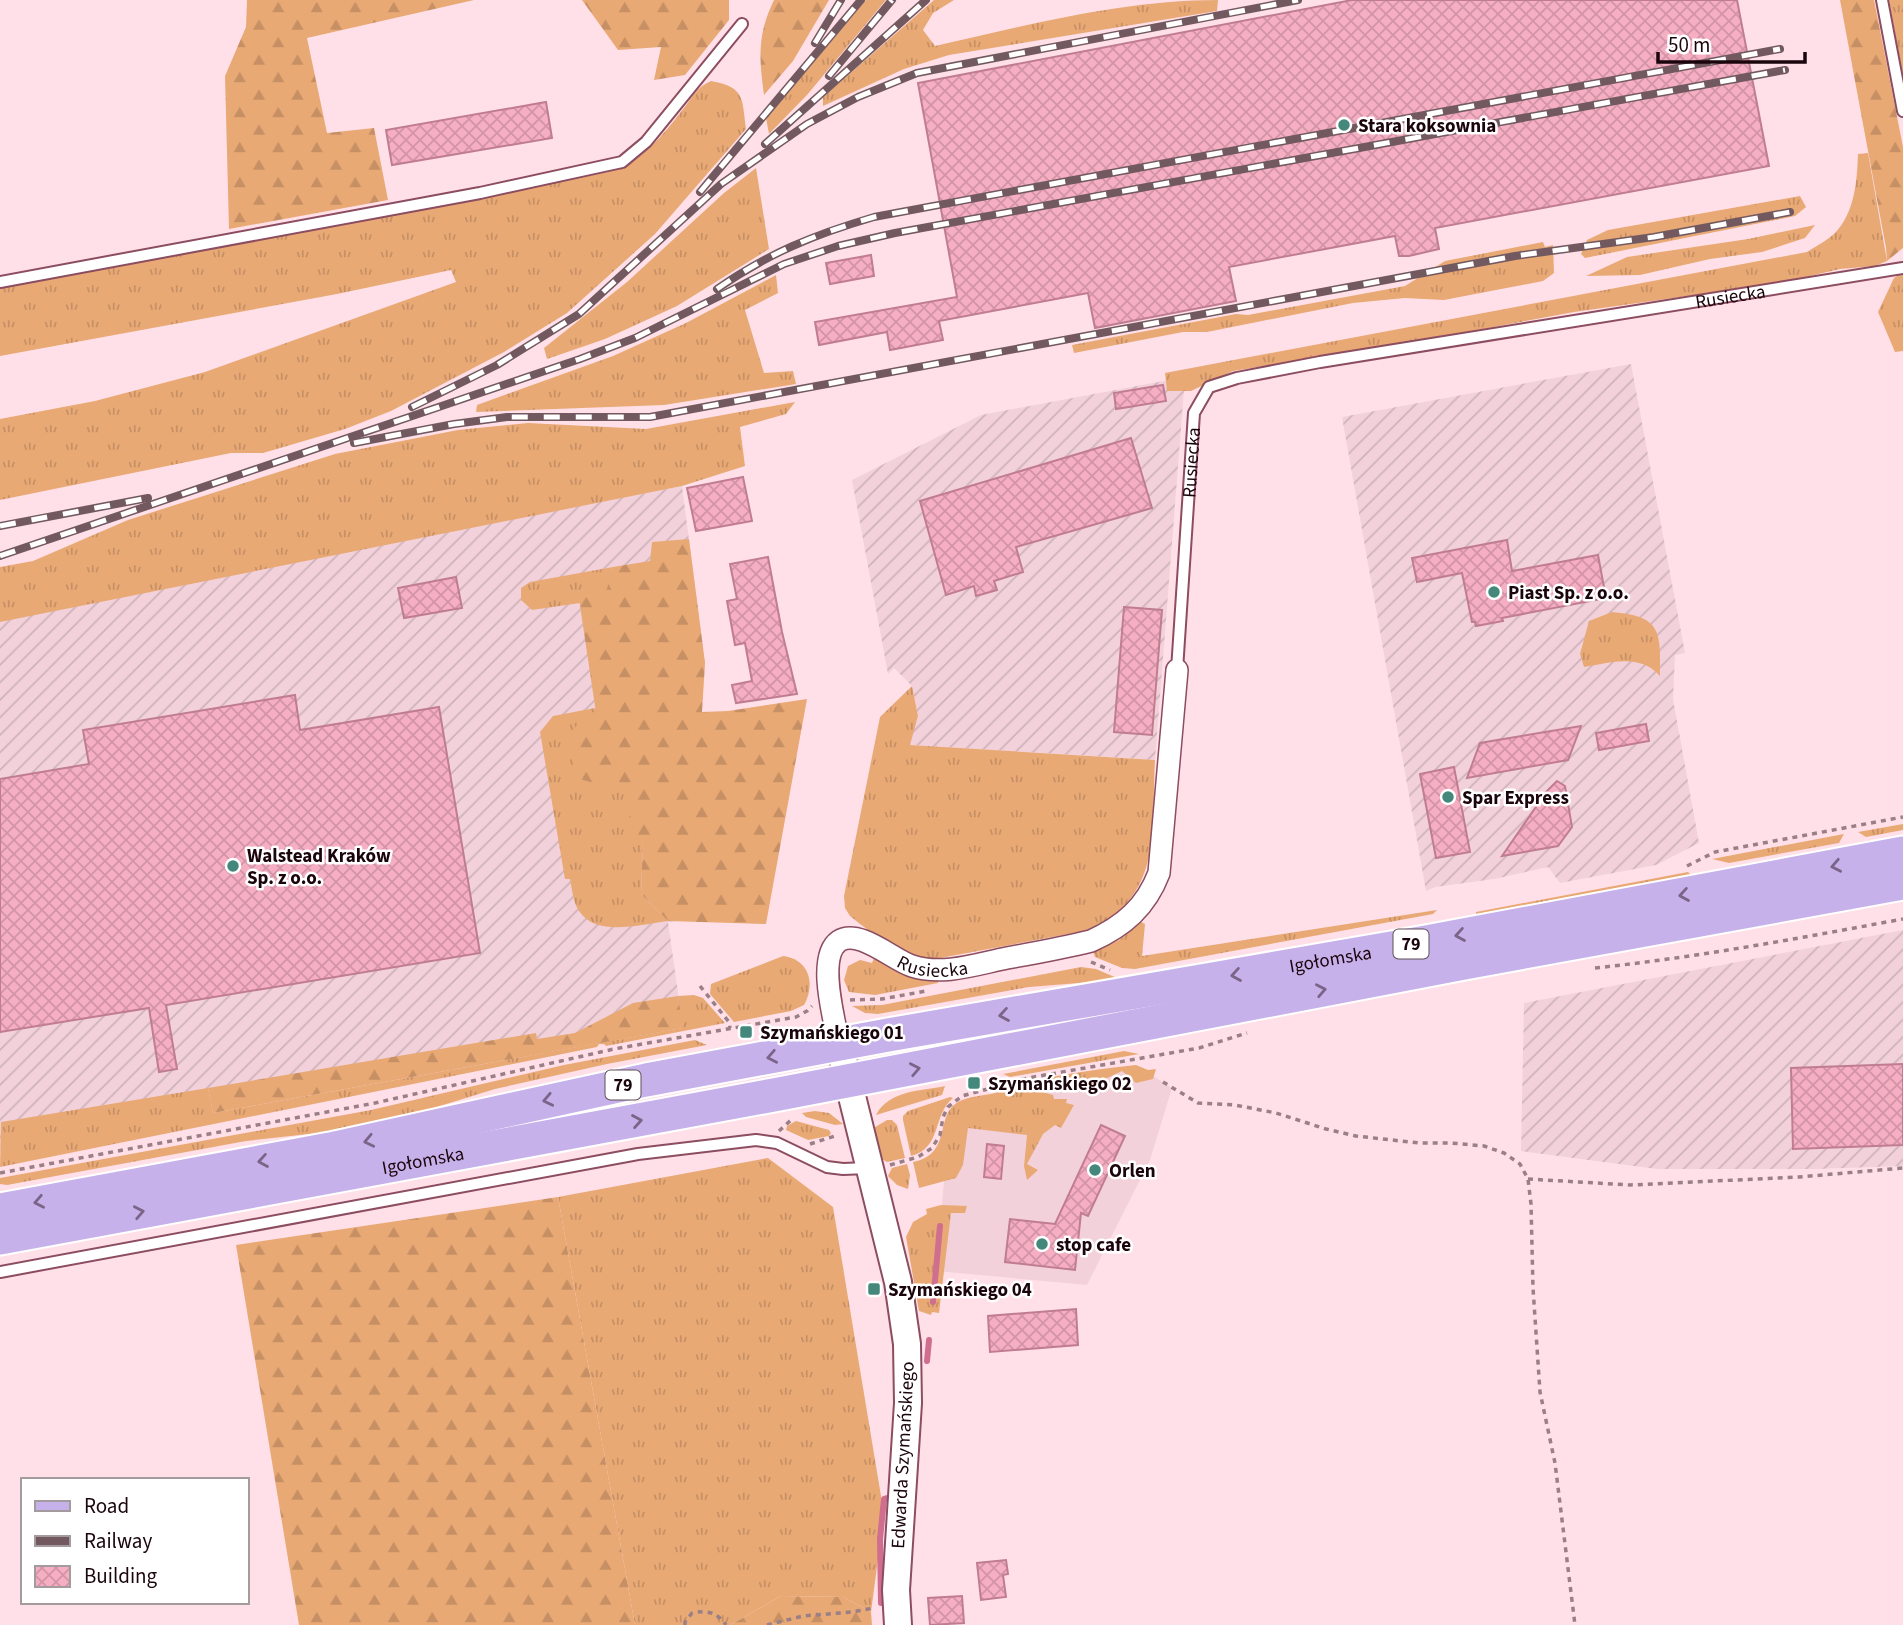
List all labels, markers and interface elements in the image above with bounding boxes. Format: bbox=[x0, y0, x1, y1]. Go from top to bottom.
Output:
scale bar bbox=[1658, 21, 1805, 65]
text: 50 m bbox=[1668, 30, 1710, 60]
place label: Stara koksownia bbox=[1358, 113, 1496, 140]
marker: Stara koksownia bbox=[1336, 117, 1352, 133]
street label: Rusiecka bbox=[1693, 278, 1767, 316]
street label: Rusiecka bbox=[1176, 426, 1208, 499]
place label: Piast Sp. z o.o. bbox=[1508, 580, 1629, 607]
marker: Piast Sp. z o.o. bbox=[1486, 584, 1502, 600]
place label: Spar Express bbox=[1462, 785, 1569, 812]
marker: Spar Express bbox=[1440, 789, 1456, 805]
place label: Walstead Kraków Sp. z o.o. bbox=[247, 843, 391, 892]
marker: Walstead Kraków Sp. z o.o. bbox=[225, 858, 241, 874]
one-way arrow bbox=[1830, 858, 1842, 873]
one-way arrow bbox=[1678, 887, 1690, 902]
one-way arrow bbox=[1454, 927, 1466, 942]
road number: 79 bbox=[1394, 930, 1428, 959]
street label: Igołomska bbox=[1287, 940, 1374, 980]
street label: Rusiecka bbox=[892, 949, 970, 985]
one-way arrow bbox=[1230, 967, 1242, 982]
one-way arrow bbox=[1316, 983, 1327, 998]
one-way arrow bbox=[998, 1007, 1010, 1022]
place label: Szymańskiego 01 bbox=[760, 1020, 904, 1047]
marker: Szymańskiego 01 bbox=[738, 1024, 754, 1040]
one-way arrow bbox=[766, 1049, 778, 1064]
one-way arrow bbox=[909, 1062, 921, 1077]
road number: 79 bbox=[606, 1070, 640, 1100]
place label: Szymańskiego 02 bbox=[988, 1071, 1132, 1098]
marker: Szymańskiego 02 bbox=[966, 1075, 982, 1091]
one-way arrow bbox=[542, 1092, 554, 1107]
one-way arrow bbox=[631, 1114, 643, 1129]
one-way arrow bbox=[363, 1132, 375, 1147]
street label: Igołomska bbox=[380, 1140, 466, 1182]
one-way arrow bbox=[257, 1153, 269, 1168]
place label: Orlen bbox=[1109, 1158, 1156, 1185]
marker: Orlen bbox=[1087, 1162, 1103, 1178]
one-way arrow bbox=[33, 1194, 45, 1209]
one-way arrow bbox=[133, 1206, 145, 1221]
place label: stop cafe bbox=[1056, 1232, 1131, 1259]
marker: stop cafe bbox=[1034, 1236, 1050, 1252]
place label: Szymańskiego 04 bbox=[888, 1277, 1032, 1304]
marker: Szymańskiego 04 bbox=[866, 1281, 882, 1297]
street label: Edwarda Szymańskiego bbox=[885, 1361, 922, 1549]
legend bbox=[21, 1478, 248, 1604]
text: Road bbox=[84, 1491, 129, 1521]
text: Railway bbox=[84, 1526, 152, 1556]
text: Building bbox=[84, 1561, 158, 1591]

